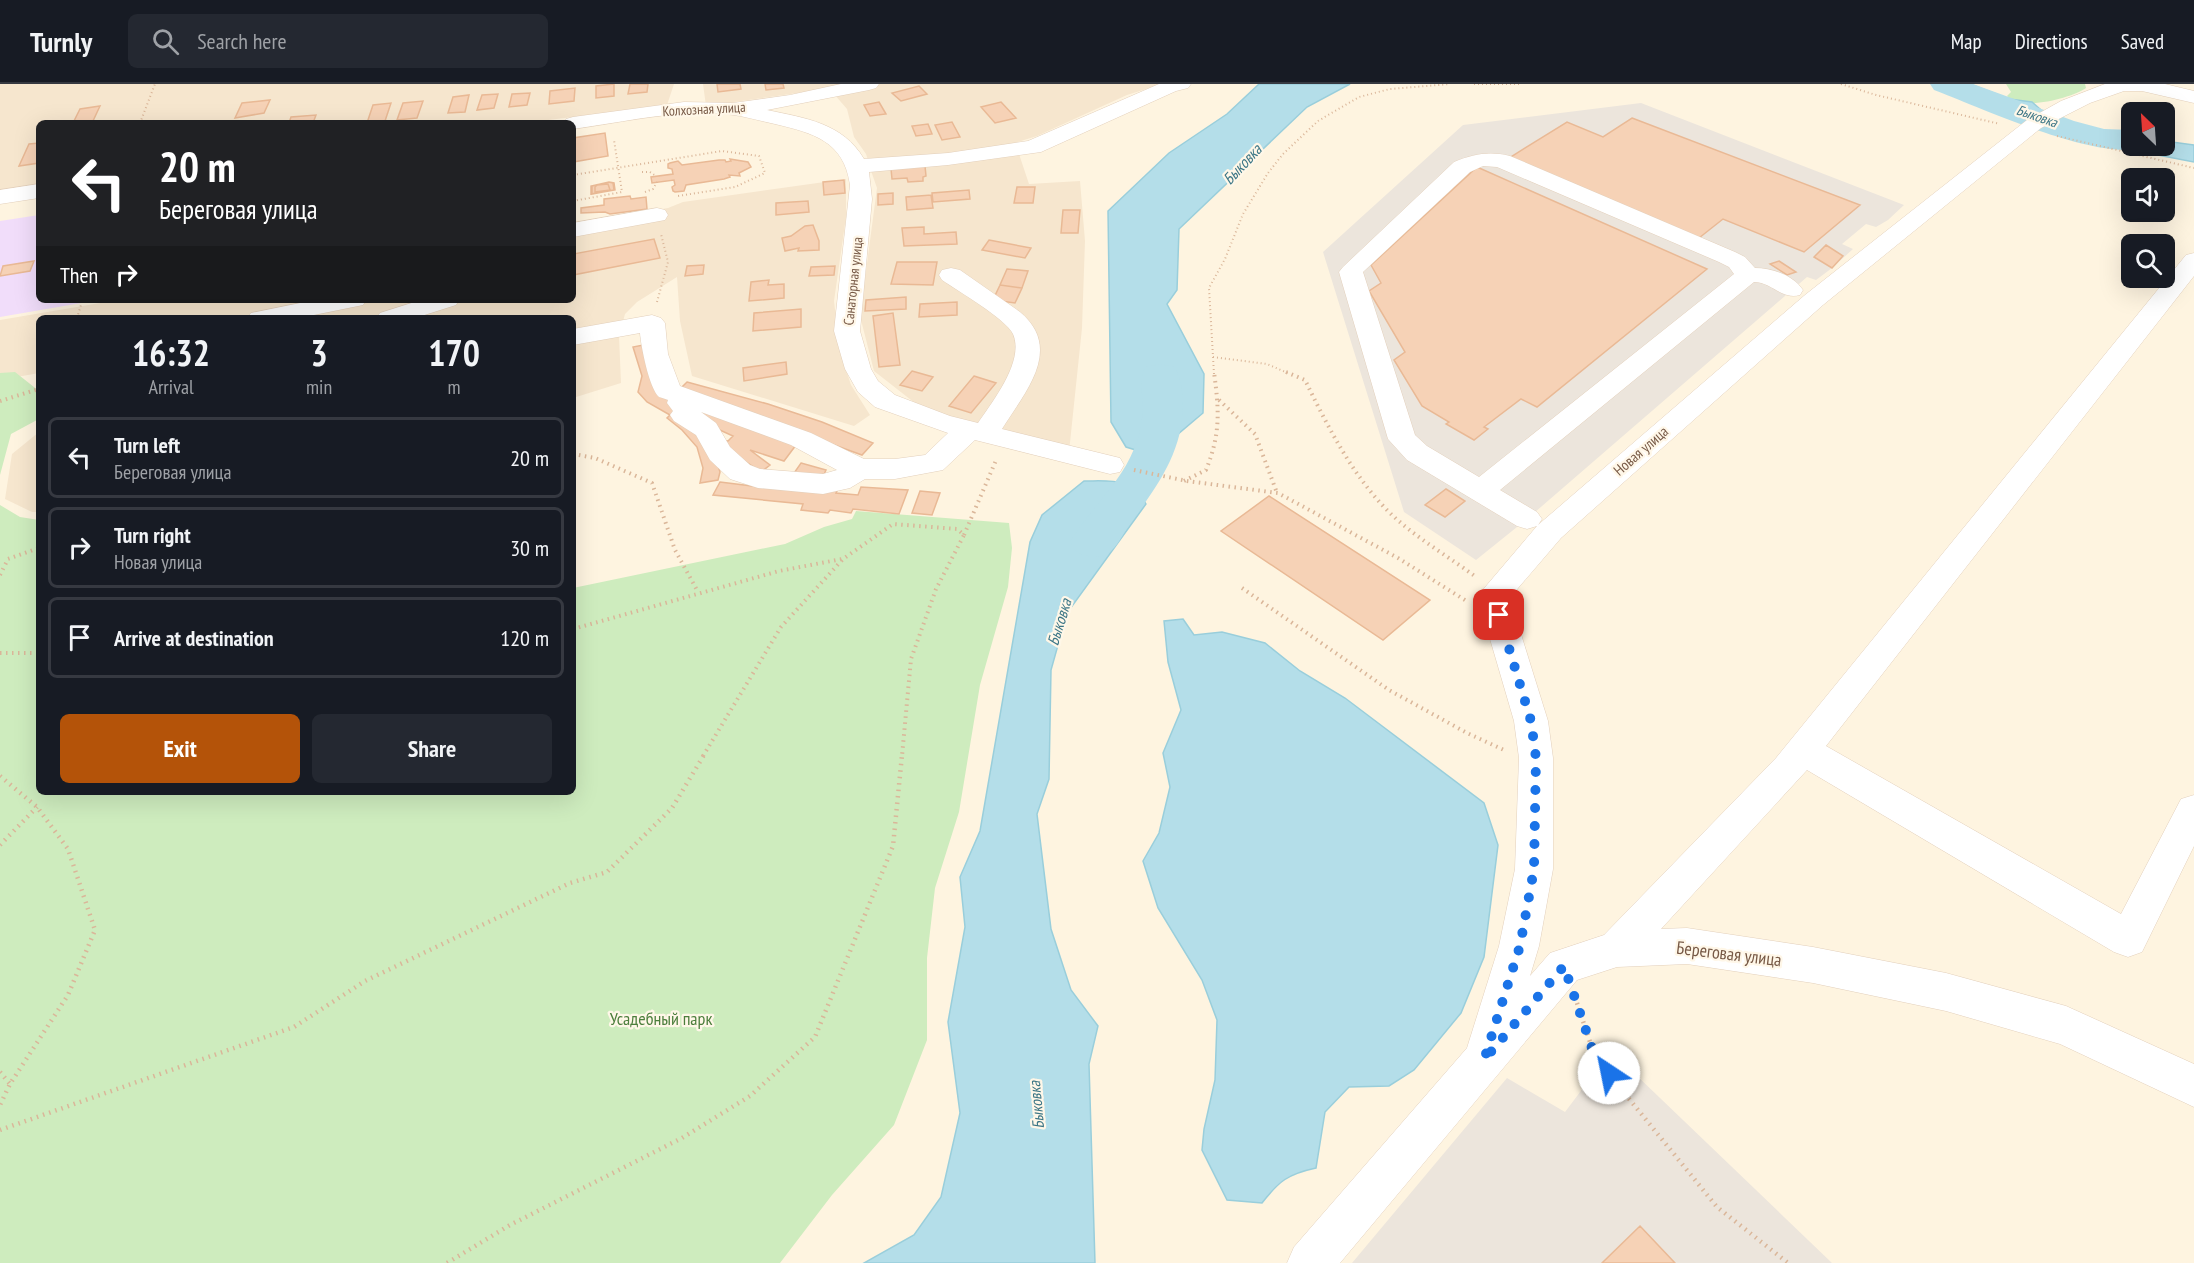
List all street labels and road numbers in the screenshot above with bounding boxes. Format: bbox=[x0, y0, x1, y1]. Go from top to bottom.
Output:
street label: Колхозная улица bbox=[662, 98, 746, 120]
street label: Санаторная улица bbox=[839, 236, 867, 326]
street label: Новая улица bbox=[1609, 422, 1672, 480]
street label: Береговая улица bbox=[1675, 936, 1783, 971]

